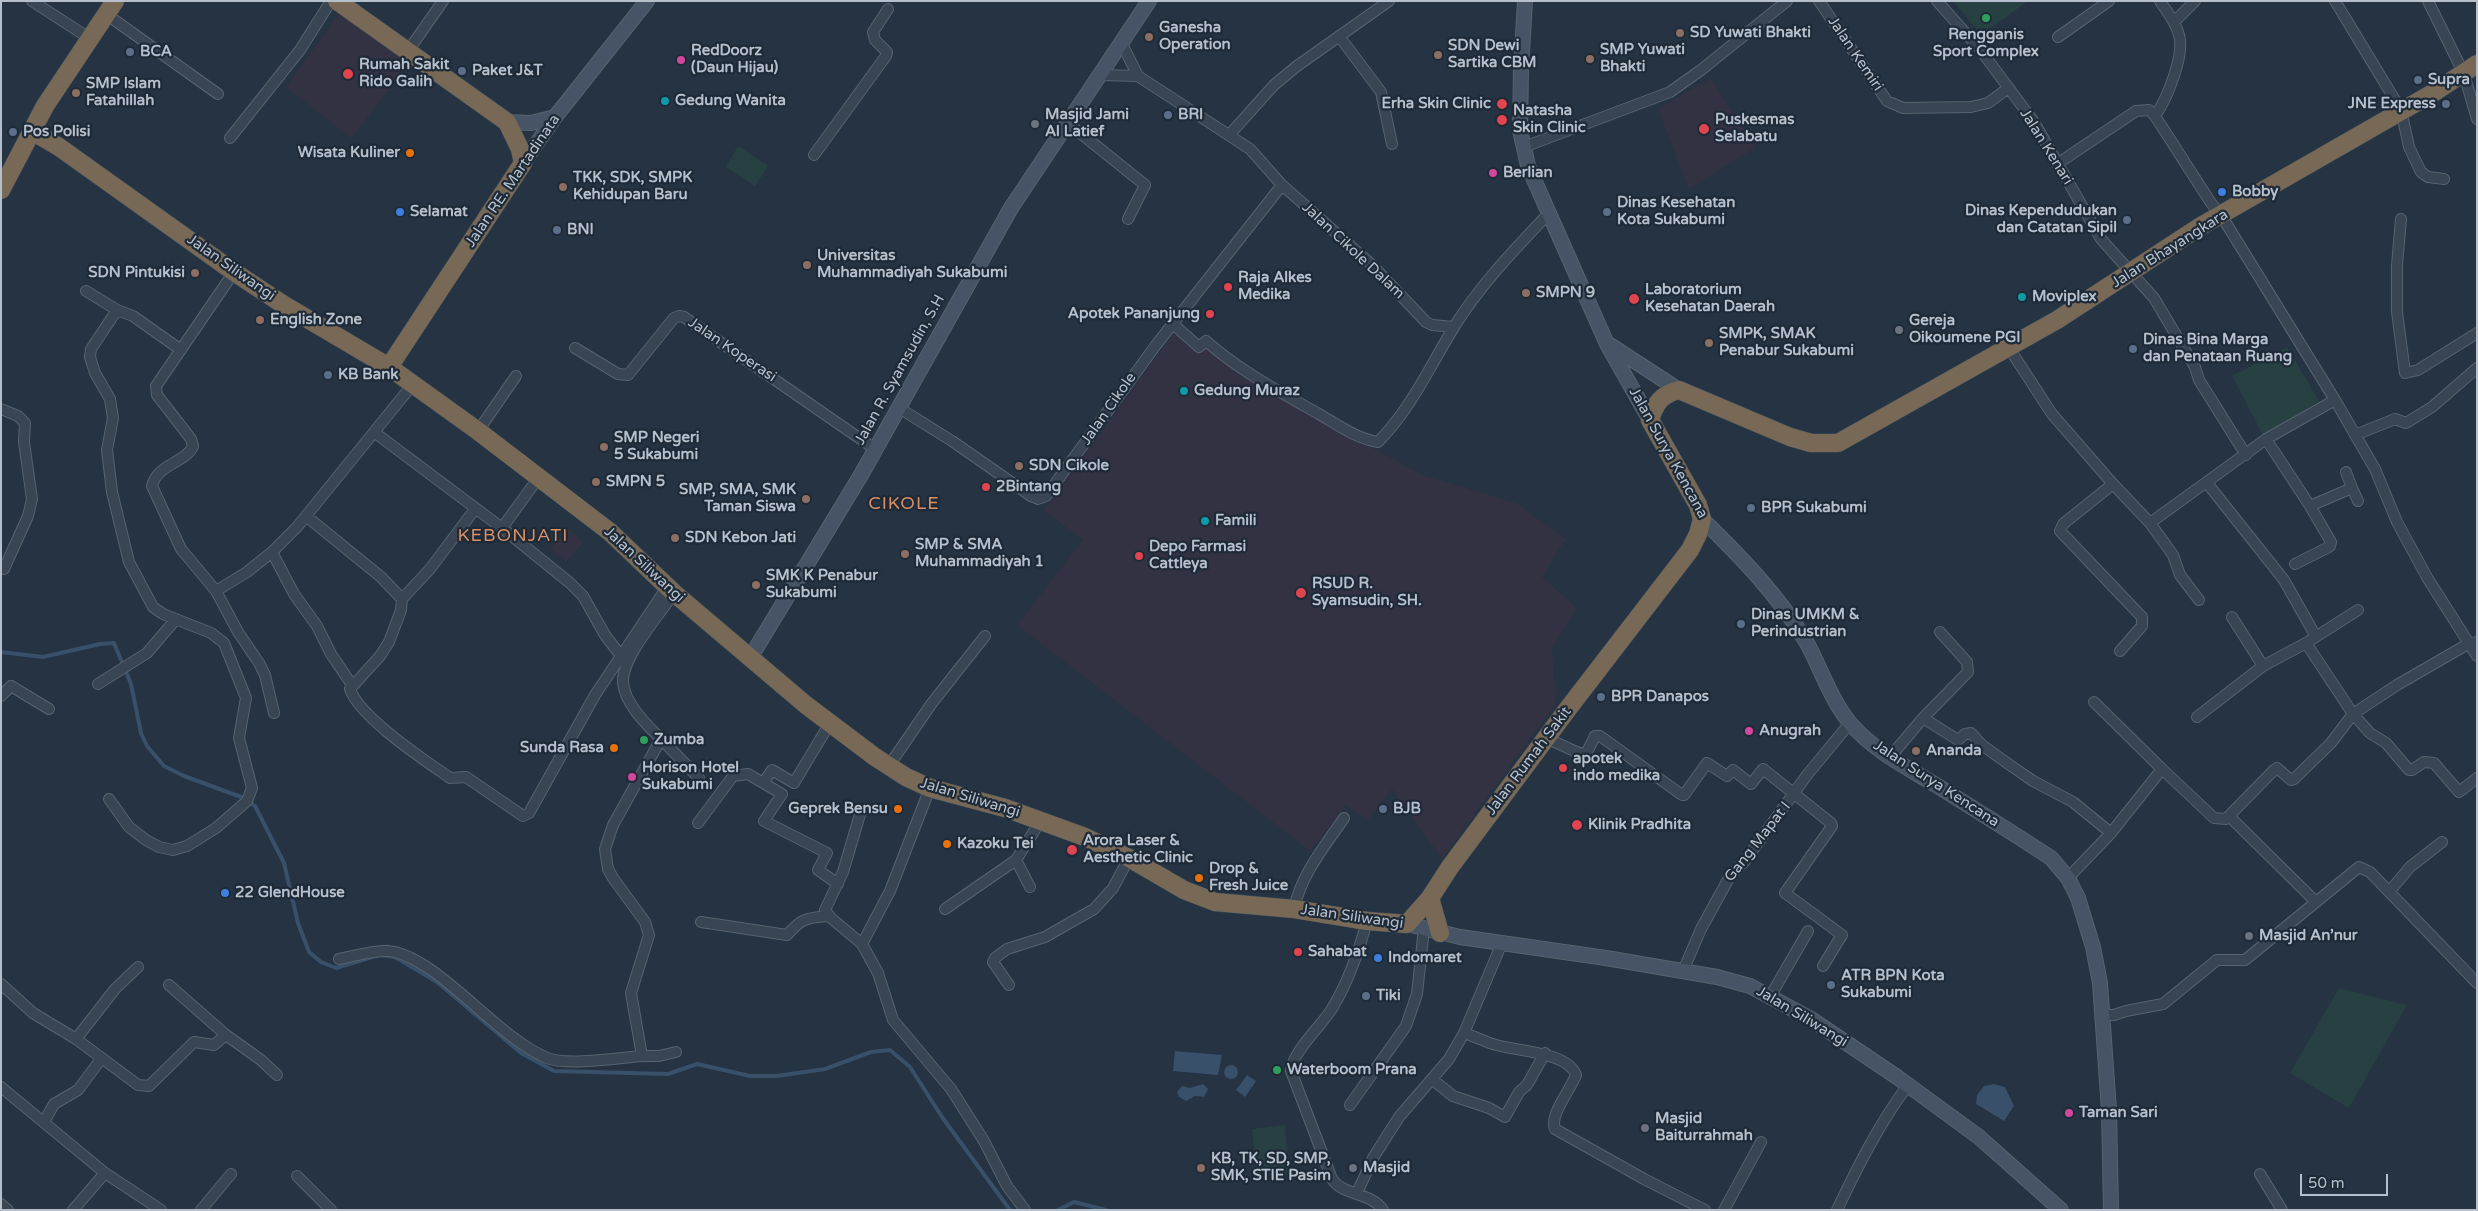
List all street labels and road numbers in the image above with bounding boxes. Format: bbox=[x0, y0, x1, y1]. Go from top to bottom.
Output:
street label: Jalan Kemiri bbox=[1823, 13, 1887, 95]
street label: Jalan Kenari bbox=[2016, 106, 2076, 188]
street label: Jalan RE. Martadinata bbox=[462, 111, 564, 251]
street label: Jalan Cikole Dalam bbox=[1298, 199, 1408, 303]
street label: Jalan Bhayangkara bbox=[2108, 206, 2232, 292]
street label: Jalan Siliwangi bbox=[183, 231, 279, 305]
street label: Jalan R. Syamsudin, S.H bbox=[851, 292, 949, 448]
street label: Jalan Koperasi bbox=[684, 314, 780, 386]
street label: Jalan Cikole bbox=[1077, 369, 1141, 449]
street label: Jalan Surya Kencana bbox=[1625, 385, 1711, 521]
street label: Jalan Siliwangi bbox=[600, 523, 688, 607]
street label: Jalan Rumah Sakit bbox=[1482, 703, 1576, 819]
street label: Jalan Surya Kencana bbox=[1870, 737, 2002, 831]
street label: Jalan Siliwangi bbox=[918, 774, 1022, 822]
street label: Gang Mapat I bbox=[1721, 798, 1795, 886]
street label: Jalan Siliwangi bbox=[1300, 901, 1404, 933]
street label: Jalan Siliwangi bbox=[1753, 983, 1851, 1051]

